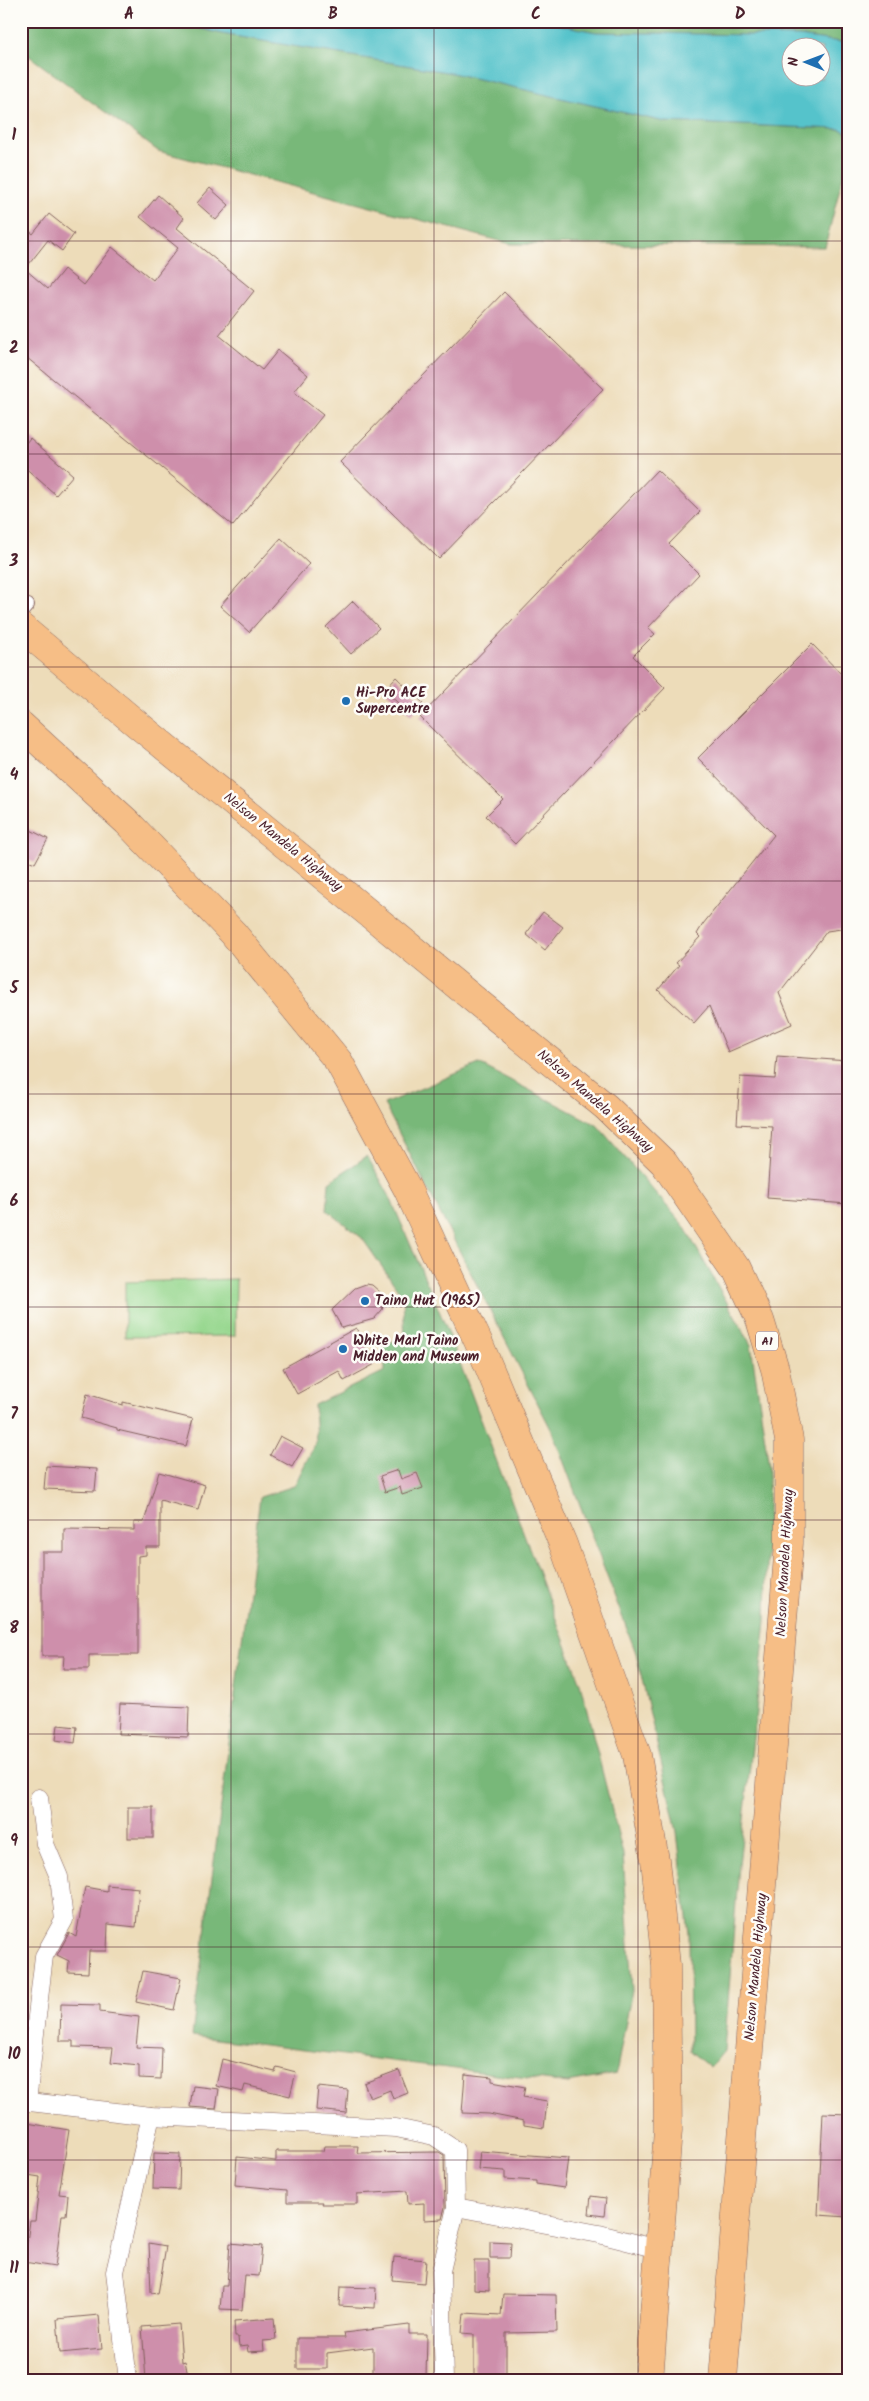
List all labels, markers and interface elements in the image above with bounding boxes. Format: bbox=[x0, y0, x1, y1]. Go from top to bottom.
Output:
text: A bbox=[124, 2, 134, 27]
text: B bbox=[328, 2, 338, 27]
text: C bbox=[531, 2, 541, 27]
text: D bbox=[735, 2, 746, 27]
north arrow bbox=[782, 38, 832, 88]
text: N bbox=[783, 57, 805, 66]
text: 1 bbox=[12, 123, 17, 148]
text: 2 bbox=[9, 336, 19, 361]
text: 3 bbox=[9, 549, 19, 574]
place label: Hi-Pro ACE Supercentre bbox=[356, 682, 430, 720]
marker: Hi-Pro ACE Supercentre bbox=[340, 695, 352, 707]
text: 4 bbox=[10, 763, 19, 788]
street label: Nelson Mandela Highway bbox=[219, 787, 348, 897]
text: 5 bbox=[9, 976, 20, 1001]
street label: Nelson Mandela Highway bbox=[532, 1044, 658, 1158]
text: 6 bbox=[10, 1189, 19, 1214]
place label: Taino Hut (1965) bbox=[375, 1290, 481, 1312]
marker: Taino Hut (1965) bbox=[359, 1295, 371, 1307]
place label: White Marl Taino Midden and Museum bbox=[353, 1330, 480, 1368]
road number: A1 bbox=[756, 1332, 778, 1350]
marker: White Marl Taino Midden and Museum bbox=[337, 1343, 349, 1355]
text: 7 bbox=[10, 1402, 18, 1427]
street label: Nelson Mandela Highway bbox=[770, 1488, 800, 1637]
text: 8 bbox=[9, 1616, 19, 1641]
text: 9 bbox=[10, 1829, 18, 1854]
street label: Nelson Mandela Highway bbox=[739, 1892, 773, 2042]
text: 10 bbox=[7, 2042, 21, 2067]
text: 11 bbox=[9, 2256, 19, 2281]

